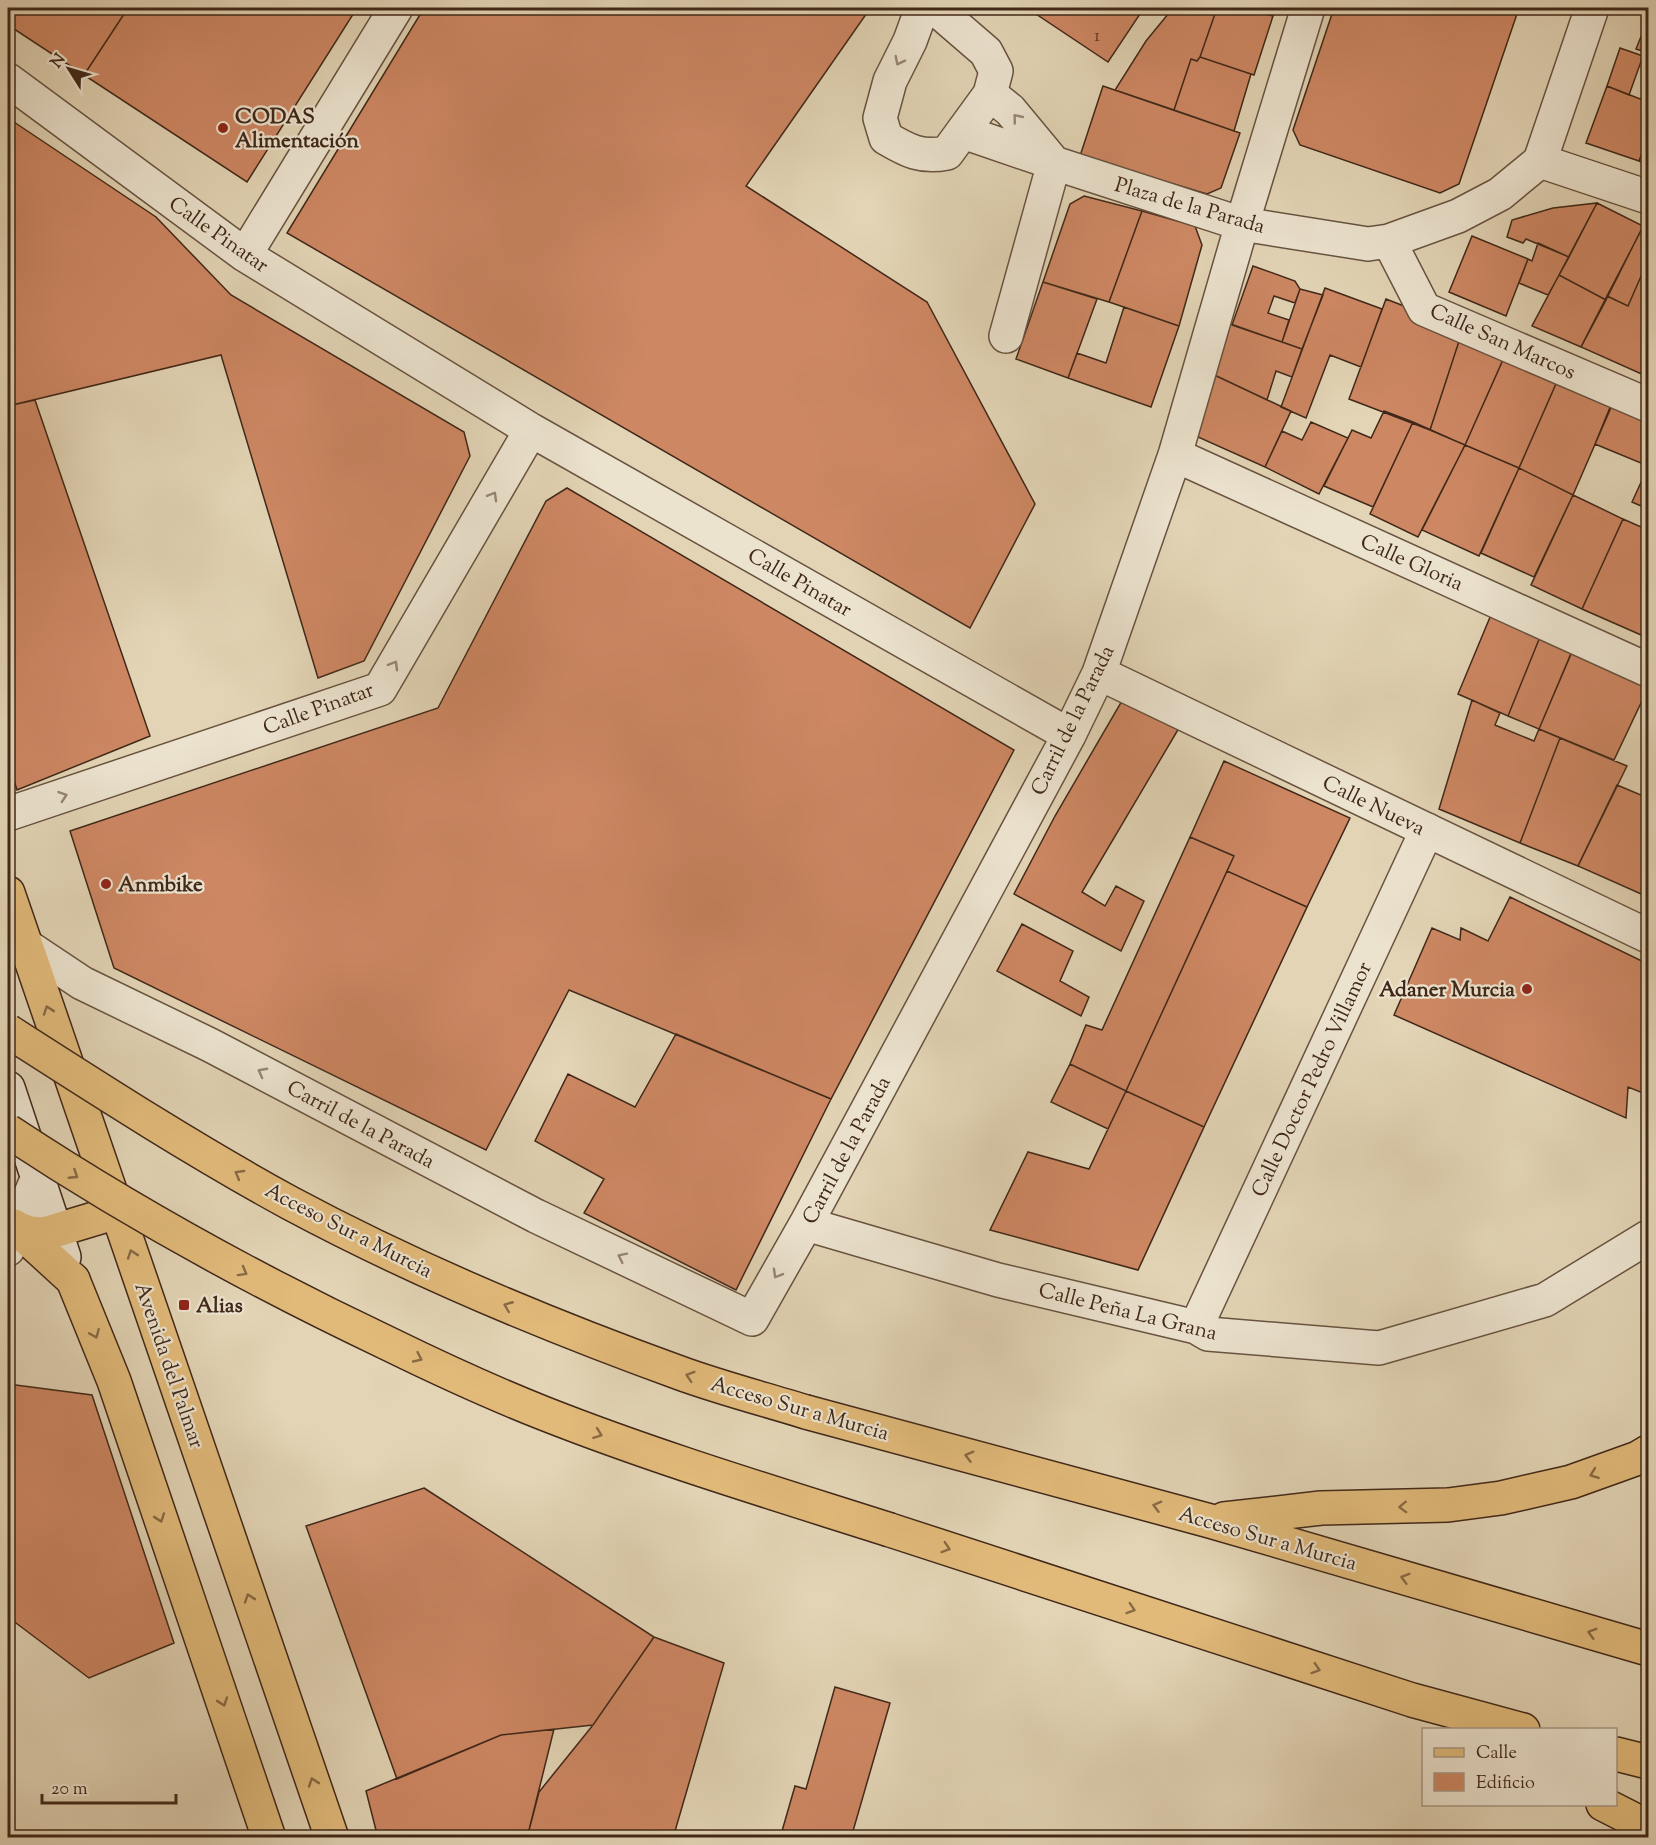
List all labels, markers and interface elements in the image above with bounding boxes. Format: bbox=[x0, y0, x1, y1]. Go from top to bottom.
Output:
house number: 1 bbox=[1094, 24, 1100, 50]
north arrow bbox=[39, 39, 99, 99]
text: N bbox=[46, 49, 72, 74]
one-way arrow bbox=[895, 55, 907, 66]
place label: CODAS Alimentación bbox=[235, 103, 359, 157]
one-way arrow bbox=[1013, 114, 1024, 125]
marker: CODAS Alimentación bbox=[216, 121, 230, 135]
street label: Plaza de la Parada bbox=[1111, 171, 1268, 243]
street label: Calle Pinatar bbox=[162, 190, 274, 281]
street label: Calle San Marcos bbox=[1424, 297, 1580, 388]
one-way arrow bbox=[485, 492, 497, 502]
street label: Calle Gloria bbox=[1355, 528, 1468, 600]
street label: Calle Pinatar bbox=[741, 542, 857, 626]
street label: Carril de la Parada bbox=[1024, 640, 1123, 801]
one-way arrow bbox=[387, 660, 399, 671]
street label: Calle Pinatar bbox=[259, 676, 378, 744]
street label: Calle Nueva bbox=[1317, 769, 1430, 845]
one-way arrow bbox=[57, 790, 68, 803]
place label: Anmbike bbox=[118, 871, 203, 901]
marker: Anmbike bbox=[99, 877, 113, 891]
street label: Calle Doctor Pedro Villamor bbox=[1245, 957, 1381, 1202]
place label: Adaner Murcia bbox=[1379, 976, 1515, 1006]
marker: Adaner Murcia bbox=[1520, 982, 1534, 996]
one-way arrow bbox=[42, 1005, 55, 1016]
one-way arrow bbox=[257, 1067, 268, 1079]
street label: Carril de la Parada bbox=[796, 1071, 900, 1230]
street label: Carril de la Parada bbox=[281, 1074, 440, 1178]
one-way arrow bbox=[68, 1167, 78, 1179]
one-way arrow bbox=[235, 1169, 245, 1181]
street label: Acceso Sur a Murcia bbox=[259, 1177, 437, 1287]
one-way arrow bbox=[126, 1249, 139, 1260]
one-way arrow bbox=[617, 1252, 628, 1264]
one-way arrow bbox=[237, 1265, 248, 1276]
one-way arrow bbox=[773, 1268, 784, 1279]
street label: Calle Peña La Grana bbox=[1035, 1276, 1220, 1350]
street label: Avenida del Palmar bbox=[126, 1279, 211, 1453]
place label: Alias bbox=[196, 1292, 243, 1322]
marker: Alias bbox=[177, 1298, 191, 1312]
one-way arrow bbox=[503, 1301, 514, 1313]
one-way arrow bbox=[88, 1328, 100, 1339]
one-way arrow bbox=[412, 1351, 423, 1363]
street label: Acceso Sur a Murcia bbox=[707, 1370, 892, 1450]
one-way arrow bbox=[685, 1371, 696, 1383]
one-way arrow bbox=[592, 1427, 603, 1439]
one-way arrow bbox=[964, 1450, 974, 1463]
one-way arrow bbox=[1589, 1466, 1600, 1479]
street label: Acceso Sur a Murcia bbox=[1175, 1500, 1360, 1580]
one-way arrow bbox=[1152, 1501, 1162, 1514]
one-way arrow bbox=[1399, 1501, 1408, 1514]
one-way arrow bbox=[153, 1512, 166, 1523]
one-way arrow bbox=[940, 1541, 951, 1553]
one-way arrow bbox=[1400, 1573, 1411, 1585]
one-way arrow bbox=[244, 1593, 257, 1604]
one-way arrow bbox=[1125, 1601, 1136, 1614]
one-way arrow bbox=[1587, 1628, 1598, 1640]
one-way arrow bbox=[1310, 1662, 1321, 1674]
one-way arrow bbox=[216, 1696, 228, 1707]
legend bbox=[1422, 1728, 1617, 1806]
text: Calle bbox=[1476, 1741, 1517, 1767]
scale bar bbox=[42, 1767, 176, 1805]
text: Edificio bbox=[1476, 1771, 1535, 1797]
text: 20 m bbox=[51, 1777, 88, 1803]
one-way arrow bbox=[307, 1777, 320, 1788]

